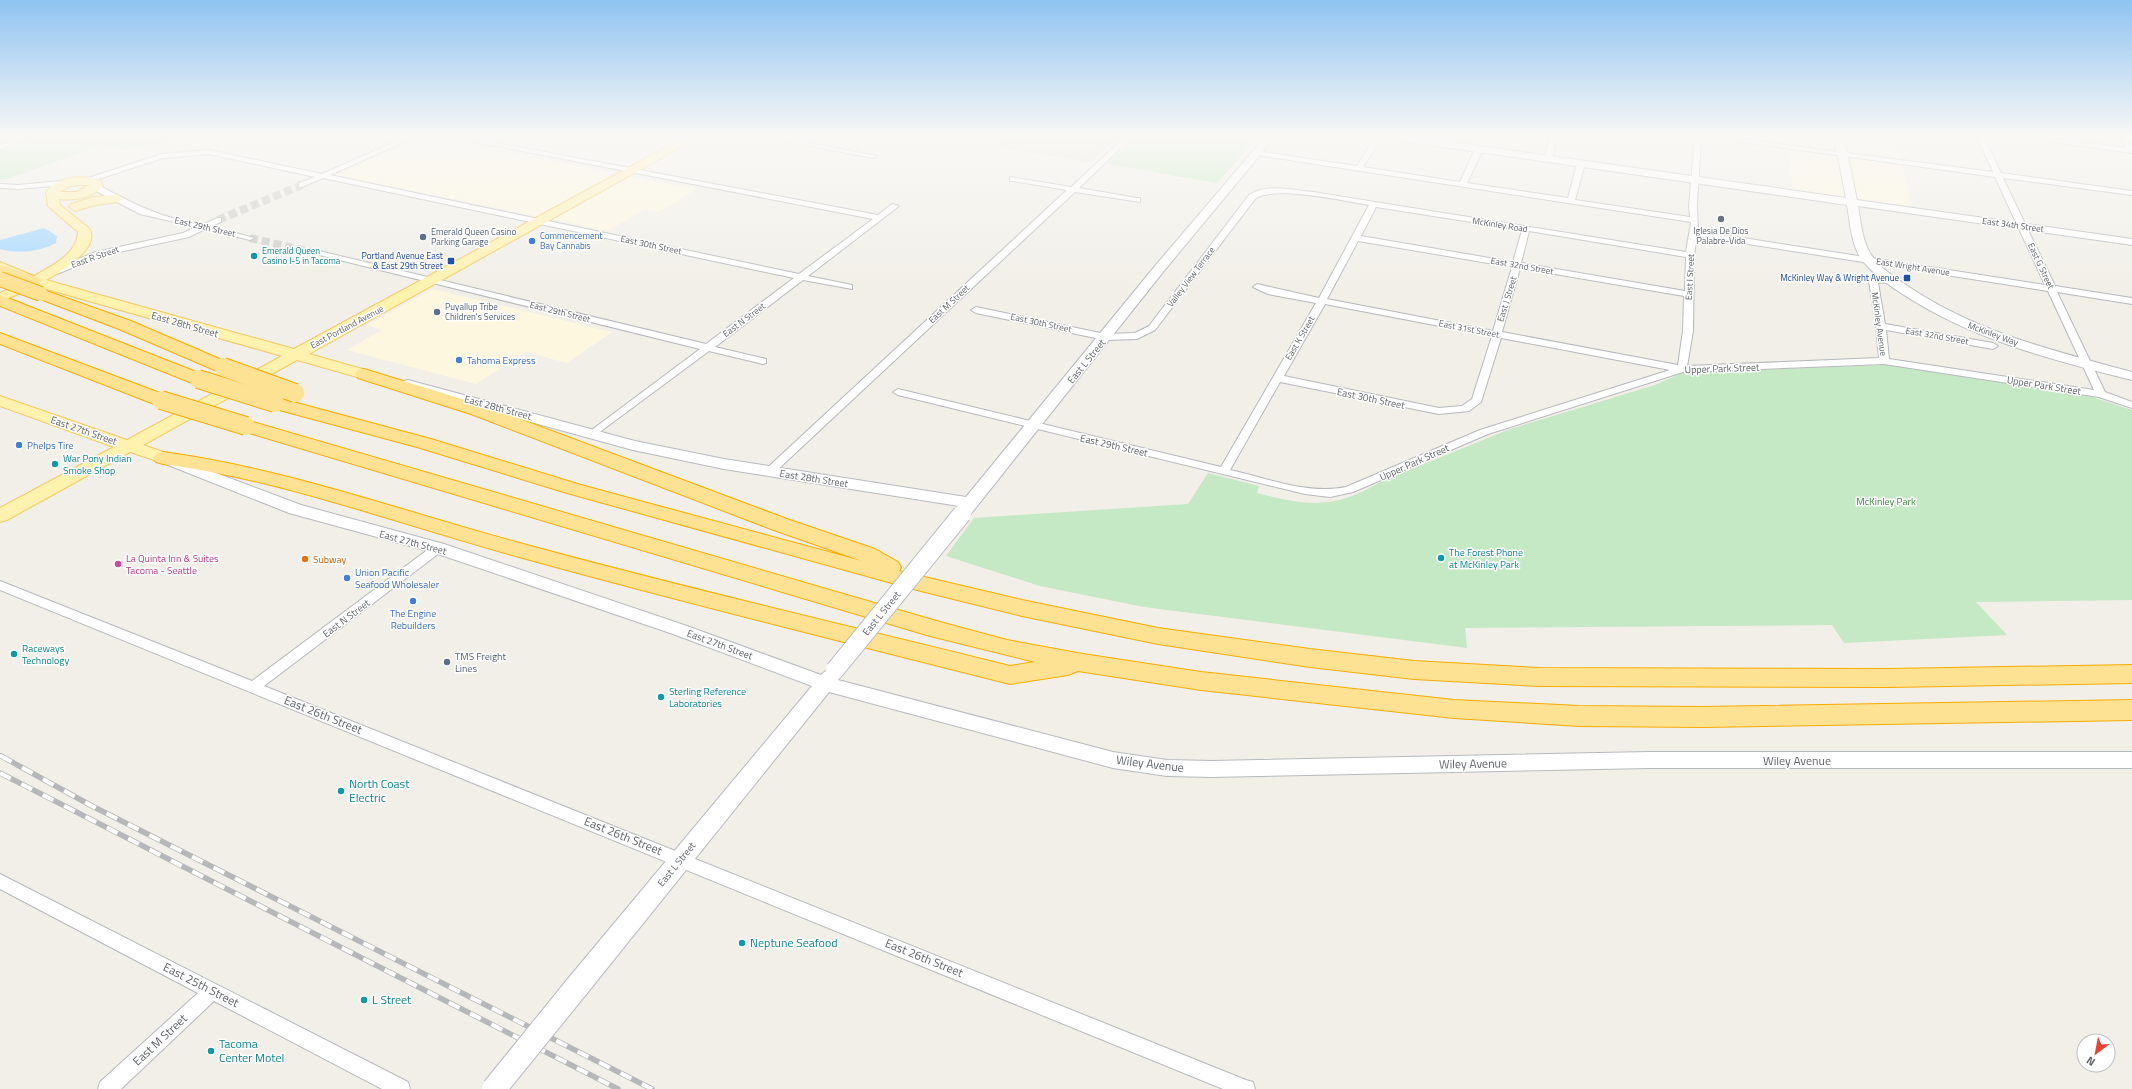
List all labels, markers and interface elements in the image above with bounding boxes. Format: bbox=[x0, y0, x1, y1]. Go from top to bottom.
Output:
street label: East 29th Street bbox=[173, 213, 238, 240]
street label: McKinley Road bbox=[1472, 214, 1529, 235]
marker: Iglesia De Dios Palabre-Vida bbox=[1716, 214, 1726, 224]
street label: East 34th Street bbox=[1981, 214, 2046, 235]
place label: Iglesia De Dios Palabre-Vida bbox=[1693, 224, 1749, 247]
place label: Emerald Queen Casino Parking Garage bbox=[431, 225, 517, 248]
place label: Commencement Bay Cannabis bbox=[540, 229, 603, 252]
marker: Emerald Queen Casino Parking Garage bbox=[418, 232, 428, 242]
street label: East 30th Street bbox=[619, 232, 684, 257]
marker: Commencement Bay Cannabis bbox=[527, 236, 537, 246]
street label: East G Street bbox=[2025, 241, 2058, 292]
street label: East R Street bbox=[69, 242, 121, 271]
street label: Valley View Terrace bbox=[1164, 243, 1218, 310]
place label: Emerald Queen Casino I-5 in Tacoma bbox=[262, 244, 341, 267]
place label: Portland Avenue East & East 29th Street bbox=[362, 249, 444, 272]
marker: Emerald Queen Casino I-5 in Tacoma bbox=[249, 251, 259, 261]
street label: East I Street bbox=[1682, 253, 1697, 300]
street label: East 32nd Street bbox=[1490, 254, 1555, 278]
street label: East Wright Avenue bbox=[1875, 254, 1951, 279]
marker: Portland Avenue East & East 29th Street bbox=[446, 256, 456, 266]
place label: McKinley Way & Wright Avenue bbox=[1780, 271, 1899, 284]
marker: McKinley Way & Wright Avenue bbox=[1902, 273, 1912, 283]
street label: East J Street bbox=[1493, 274, 1520, 323]
street label: East M Street bbox=[925, 281, 973, 326]
street label: McKinley Avenue bbox=[1869, 291, 1890, 357]
street label: East 29th Street bbox=[528, 298, 593, 326]
street label: East N Street bbox=[720, 299, 768, 340]
place label: Puyallup Tribe Children's Services bbox=[445, 300, 515, 323]
street label: East Portland Avenue bbox=[308, 301, 386, 351]
marker: Puyallup Tribe Children's Services bbox=[432, 307, 442, 317]
street label: East 28th Street bbox=[150, 308, 221, 341]
street label: East 30th Street bbox=[1009, 310, 1074, 335]
street label: East K Street bbox=[1282, 313, 1318, 362]
street label: East 31st Street bbox=[1438, 316, 1501, 341]
street label: McKinley Way bbox=[1966, 318, 2021, 349]
street label: East 32nd Street bbox=[1905, 324, 1970, 348]
street label: East L Street bbox=[1064, 335, 1109, 387]
place label: Tahoma Express bbox=[467, 353, 536, 368]
marker: Tahoma Express bbox=[454, 355, 464, 365]
street label: Upper Park Street bbox=[1684, 360, 1760, 377]
street label: Upper Park Street bbox=[2006, 372, 2083, 399]
street label: East 30th Street bbox=[1336, 384, 1407, 413]
street label: East 28th Street bbox=[463, 391, 534, 424]
street label: East 27th Street bbox=[49, 412, 119, 449]
street label: East 29th Street bbox=[1079, 430, 1150, 461]
place label: Phelps Tire bbox=[27, 438, 74, 453]
marker: Phelps Tire bbox=[14, 440, 24, 450]
street label: Upper Park Street bbox=[1377, 440, 1452, 485]
place label: War Pony Indian Smoke Shop bbox=[63, 451, 132, 478]
marker: War Pony Indian Smoke Shop bbox=[50, 459, 60, 469]
street label: East 28th Street bbox=[779, 466, 850, 491]
park label: McKinley Park bbox=[1856, 494, 1916, 509]
street label: East 27th Street bbox=[378, 526, 449, 559]
place label: The Forest Phone at McKinley Park bbox=[1449, 545, 1523, 572]
place label: La Quinta Inn & Suites Tacoma - Seattle bbox=[126, 551, 219, 578]
place label: Subway bbox=[313, 552, 346, 567]
marker: The Forest Phone at McKinley Park bbox=[1436, 553, 1446, 563]
marker: Subway bbox=[300, 554, 310, 564]
marker: La Quinta Inn & Suites Tacoma - Seattle bbox=[113, 559, 123, 569]
place label: Union Pacific Seafood Wholesaler bbox=[355, 565, 440, 592]
marker: Union Pacific Seafood Wholesaler bbox=[342, 573, 352, 583]
street label: East L Street bbox=[859, 587, 904, 639]
street label: East N Street bbox=[320, 595, 373, 641]
marker: The Engine Rebuilders bbox=[408, 596, 418, 606]
place label: The Engine Rebuilders bbox=[390, 606, 436, 633]
street label: East 27th Street bbox=[685, 626, 755, 663]
place label: Raceways Technology bbox=[22, 641, 70, 668]
marker: Raceways Technology bbox=[9, 649, 19, 659]
place label: TMS Freight Lines bbox=[455, 649, 506, 676]
marker: TMS Freight Lines bbox=[442, 657, 452, 667]
place label: Sterling Reference Laboratories bbox=[669, 684, 746, 711]
street label: East 26th Street bbox=[281, 690, 366, 739]
marker: Sterling Reference Laboratories bbox=[656, 692, 666, 702]
street label: Wiley Avenue bbox=[1115, 750, 1185, 777]
street label: Wiley Avenue bbox=[1763, 751, 1831, 770]
street label: Wiley Avenue bbox=[1439, 753, 1507, 774]
place label: North Coast Electric bbox=[349, 774, 410, 807]
marker: North Coast Electric bbox=[336, 786, 346, 796]
street label: East 26th Street bbox=[581, 811, 666, 860]
street label: East L Street bbox=[654, 838, 699, 890]
place label: Neptune Seafood bbox=[750, 933, 838, 952]
street label: East 26th Street bbox=[882, 933, 967, 982]
marker: Neptune Seafood bbox=[737, 938, 747, 948]
street label: East 25th Street bbox=[160, 957, 243, 1012]
place label: L Street bbox=[372, 990, 412, 1009]
marker: L Street bbox=[359, 995, 369, 1005]
street label: East M Street bbox=[128, 1009, 192, 1070]
north arrow bbox=[2076, 1033, 2116, 1073]
place label: Tacoma Center Motel bbox=[219, 1034, 284, 1067]
marker: Tacoma Center Motel bbox=[206, 1046, 216, 1056]
text: N bbox=[2083, 1053, 2098, 1070]

